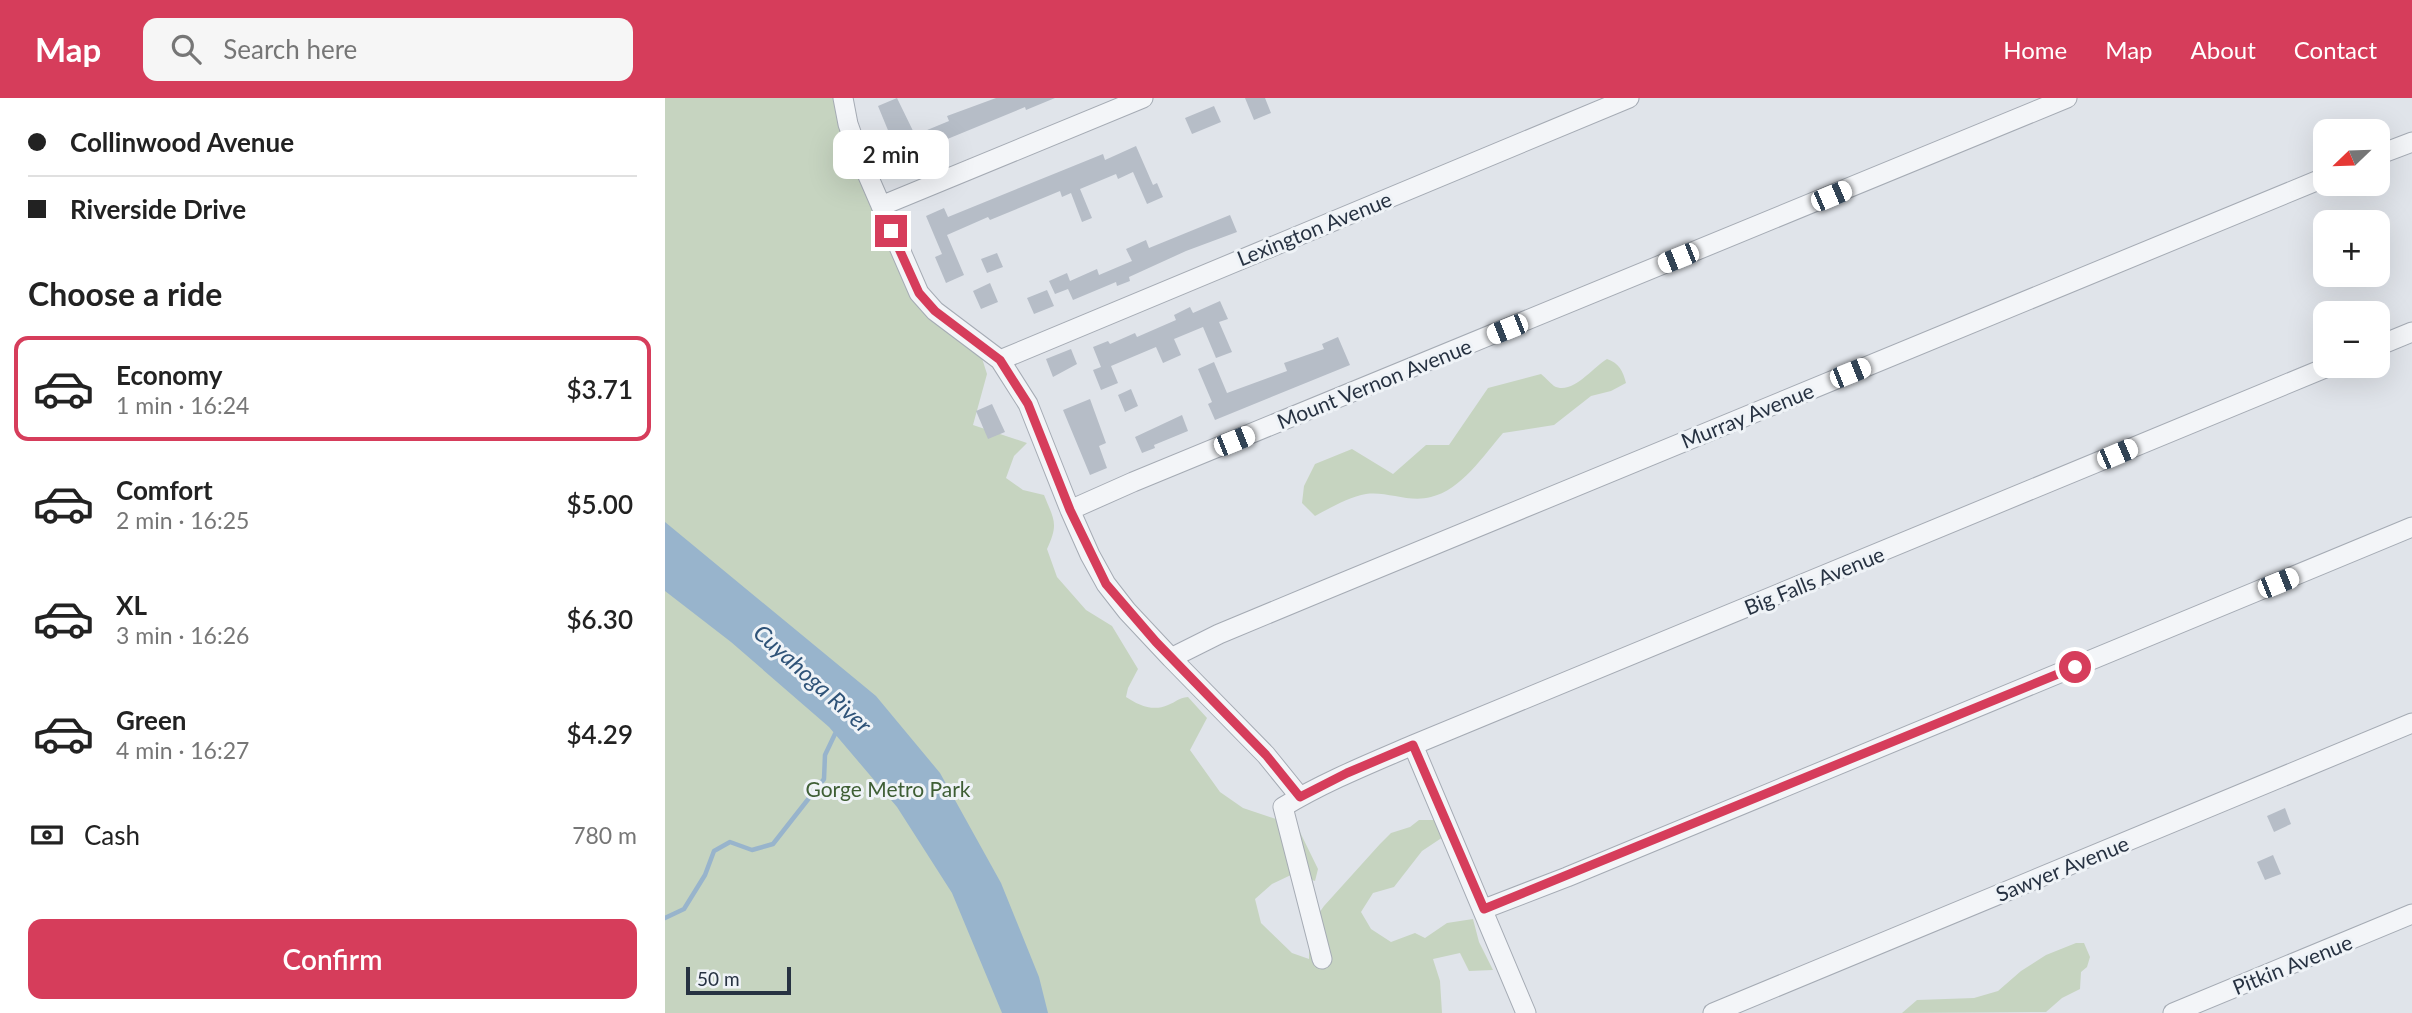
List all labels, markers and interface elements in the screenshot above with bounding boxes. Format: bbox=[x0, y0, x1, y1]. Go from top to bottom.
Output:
search box bbox=[143, 18, 633, 81]
text: Map bbox=[35, 29, 101, 69]
icon: search bbox=[167, 30, 205, 68]
text: Search here bbox=[223, 33, 357, 65]
text: Home bbox=[2003, 35, 2067, 64]
text: Map bbox=[2105, 35, 2153, 64]
text: About bbox=[2191, 35, 2256, 64]
text: Contact bbox=[2294, 35, 2377, 64]
north arrow bbox=[2313, 119, 2391, 196]
map controls bbox=[2313, 119, 2390, 378]
text: Collinwood Avenue bbox=[70, 126, 294, 158]
callout: 2 min bbox=[833, 130, 949, 178]
text: 2 min bbox=[863, 140, 919, 168]
car bbox=[1808, 178, 1855, 214]
street label: Lexington Avenue bbox=[1233, 186, 1395, 270]
text: Riverside Drive bbox=[70, 193, 246, 225]
button: + bbox=[2313, 210, 2390, 287]
route end bbox=[875, 215, 907, 247]
car bbox=[1655, 240, 1702, 276]
text: Choose a ride bbox=[28, 274, 222, 313]
button: − bbox=[2313, 301, 2390, 378]
car bbox=[1484, 311, 1531, 347]
street label: Mount Vernon Avenue bbox=[1273, 333, 1475, 433]
car bbox=[1827, 355, 1874, 391]
icon: car bbox=[32, 357, 95, 420]
text: Economy bbox=[116, 359, 222, 391]
text: $3.71 bbox=[567, 373, 633, 405]
street label: Murray Avenue bbox=[1677, 377, 1817, 453]
text: 1 min · 16:24 bbox=[116, 391, 249, 419]
car bbox=[1211, 423, 1258, 459]
car bbox=[2094, 436, 2141, 472]
icon: car bbox=[32, 472, 95, 535]
text: Comfort bbox=[116, 474, 213, 506]
text: $5.00 bbox=[567, 488, 633, 520]
text: 2 min · 16:25 bbox=[116, 506, 249, 534]
street label: Big Falls Avenue bbox=[1740, 541, 1888, 619]
car bbox=[2255, 565, 2302, 601]
icon: car bbox=[32, 587, 95, 650]
text: XL bbox=[116, 589, 147, 621]
text: $6.30 bbox=[567, 603, 633, 635]
water label: Cuyahoga River bbox=[748, 618, 879, 739]
text: 3 min · 16:26 bbox=[116, 621, 249, 649]
route start bbox=[2059, 651, 2091, 683]
icon: car bbox=[32, 702, 95, 765]
text: Green bbox=[116, 704, 186, 736]
text: $4.29 bbox=[567, 718, 633, 750]
text: 4 min · 16:27 bbox=[116, 736, 249, 764]
park label: Gorge Metro Park bbox=[806, 776, 971, 801]
icon: cash bbox=[28, 816, 66, 854]
text: Cash bbox=[84, 819, 140, 851]
text: 780 m bbox=[572, 821, 637, 849]
street label: Sawyer Avenue bbox=[1992, 830, 2132, 906]
button: Confirm bbox=[28, 919, 637, 999]
street label: Pitkin Avenue bbox=[2229, 929, 2355, 999]
scale bar bbox=[686, 964, 791, 996]
text: 50 m bbox=[697, 967, 740, 990]

